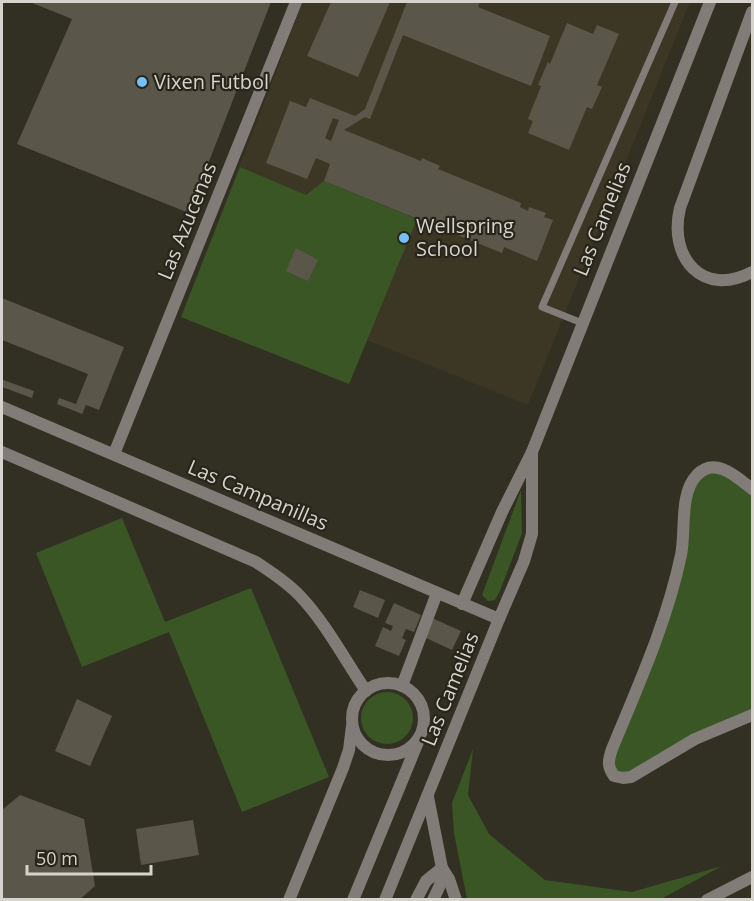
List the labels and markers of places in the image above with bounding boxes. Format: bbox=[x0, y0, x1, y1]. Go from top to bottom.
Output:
place label: Vixen Futbol bbox=[154, 68, 269, 95]
marker: Vixen Futbol bbox=[135, 75, 149, 89]
place label: Wellspring School bbox=[416, 212, 514, 262]
marker: Wellspring School bbox=[397, 231, 411, 245]

